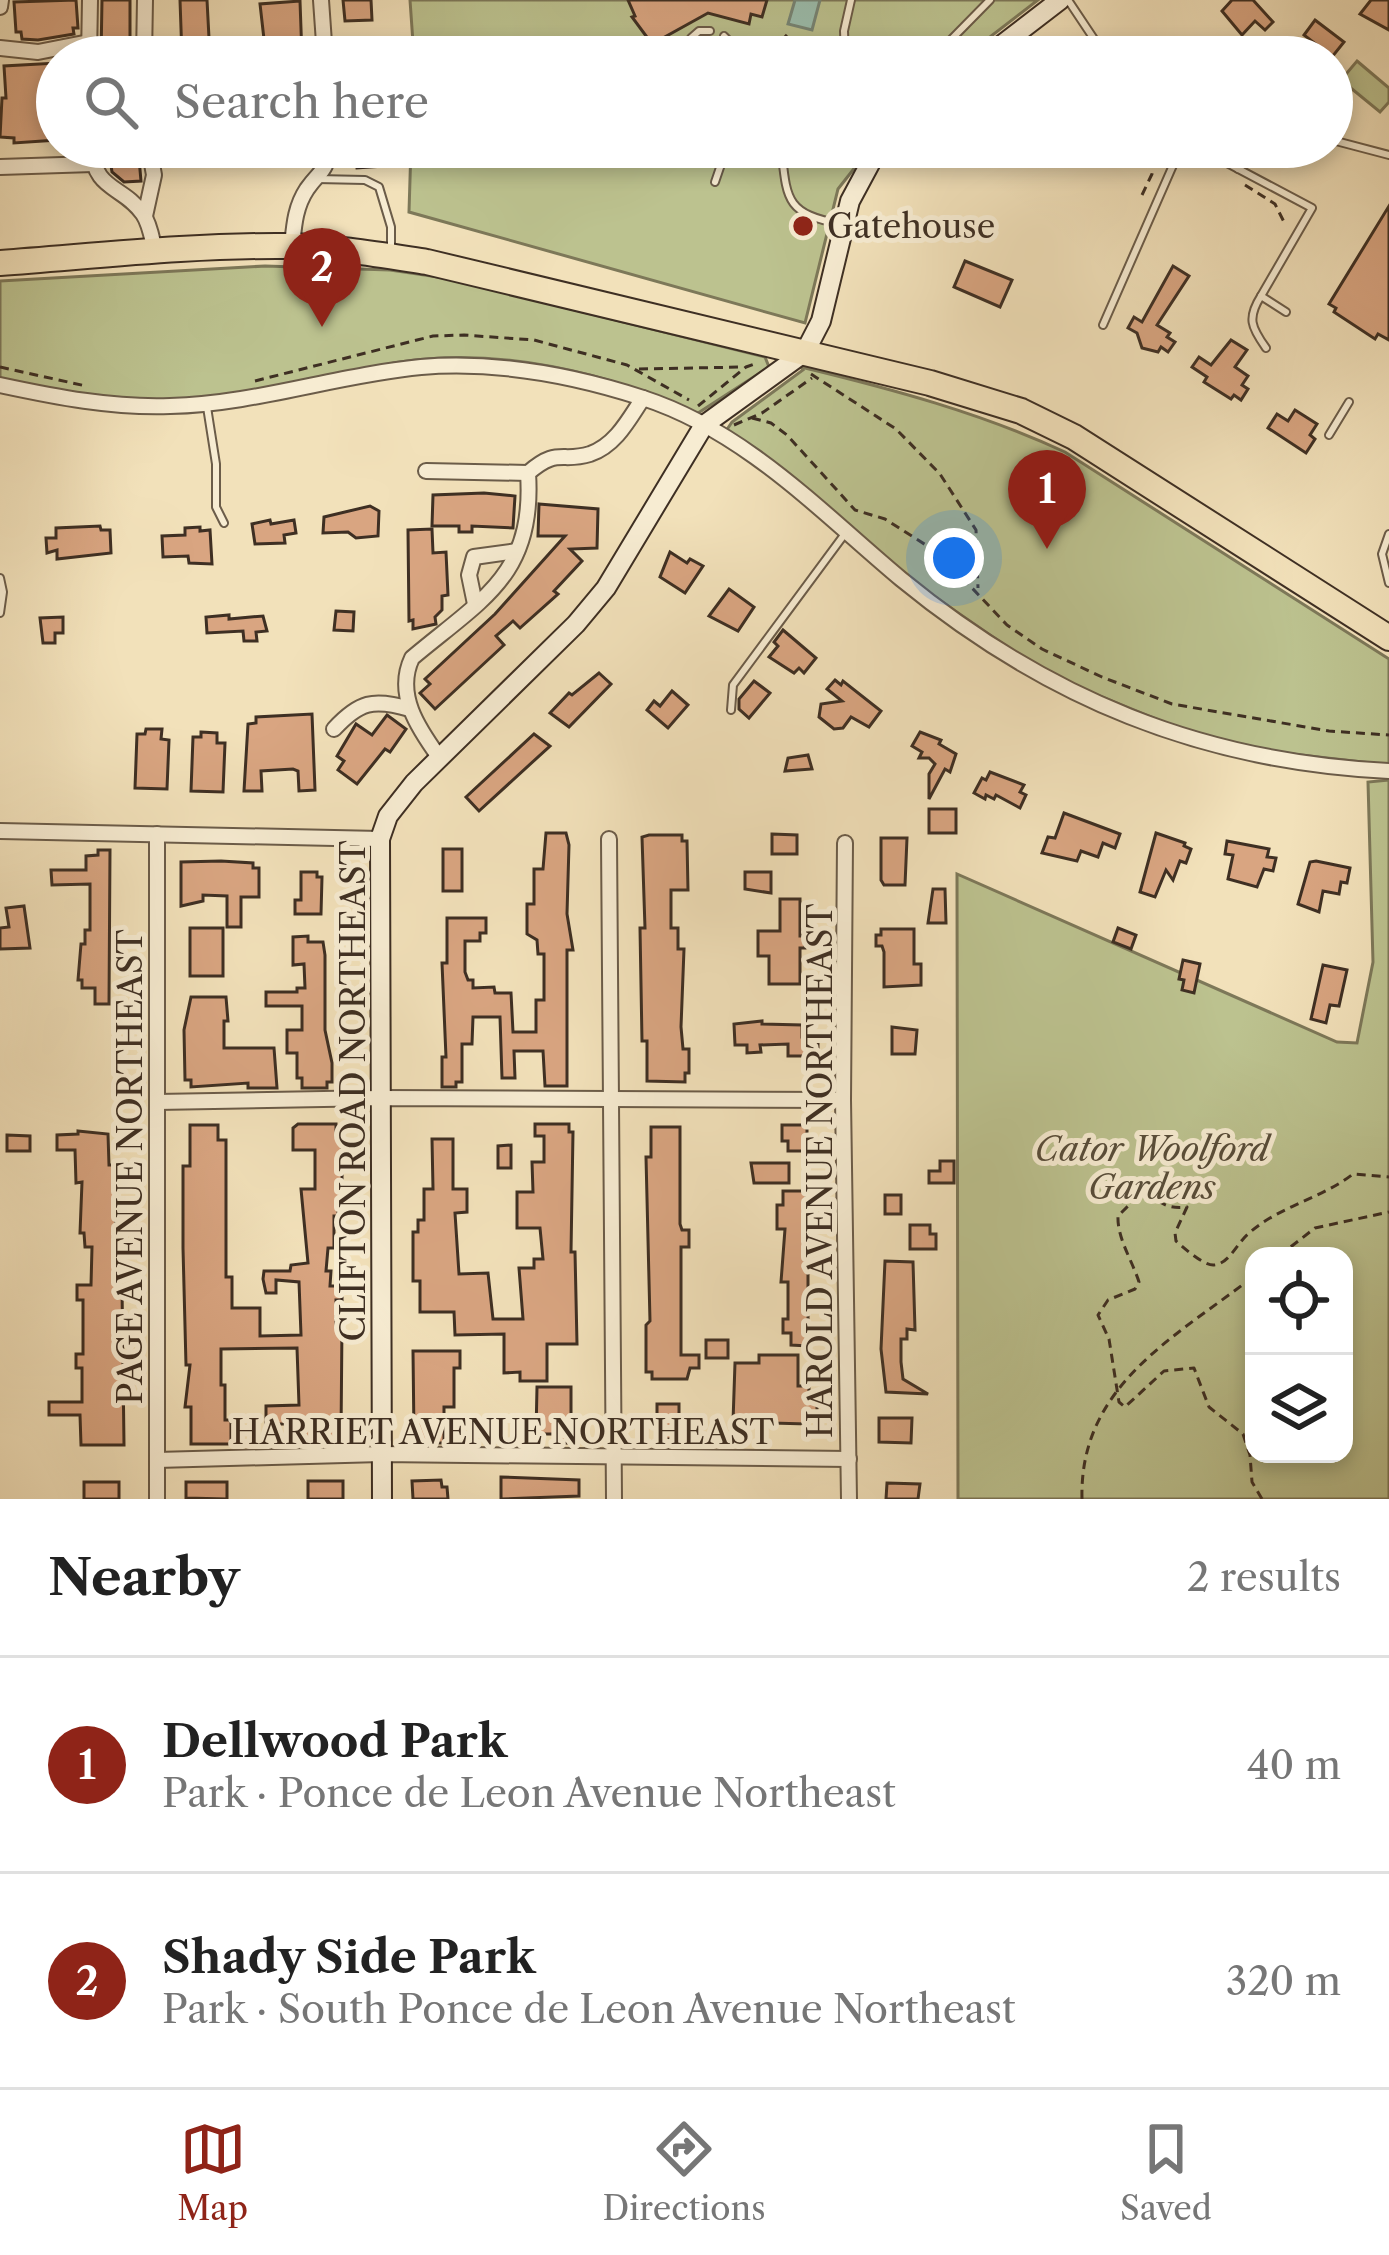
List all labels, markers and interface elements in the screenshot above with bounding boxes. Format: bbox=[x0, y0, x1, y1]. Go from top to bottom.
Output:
search box bbox=[36, 36, 1353, 168]
icon: search bbox=[78, 69, 144, 135]
text: Search here bbox=[174, 74, 429, 130]
place label: Gatehouse bbox=[827, 206, 995, 247]
marker: Gatehouse bbox=[790, 213, 816, 239]
pin: 2 bbox=[283, 228, 361, 327]
pin: 1 bbox=[1008, 450, 1086, 549]
your location bbox=[924, 528, 984, 588]
street label: CLIFTON ROAD NORTHEAST bbox=[333, 840, 374, 1342]
street label: HAROLD AVENUE NORTHEAST bbox=[800, 904, 841, 1438]
street label: PAGE AVENUE NORTHEAST bbox=[110, 929, 151, 1405]
park label: Cator Woolford Gardens bbox=[1035, 1129, 1273, 1208]
map controls bbox=[1245, 1247, 1353, 1463]
button: locate bbox=[1245, 1247, 1353, 1355]
button: layers bbox=[1245, 1355, 1353, 1463]
street label: HARRIET AVENUE NORTHEAST bbox=[232, 1412, 774, 1453]
text: Nearby bbox=[48, 1546, 240, 1608]
text: 2 results bbox=[1187, 1553, 1341, 1601]
text: Dellwood Park bbox=[162, 1713, 507, 1769]
text: 1 bbox=[78, 1741, 96, 1789]
text: 40 m bbox=[1247, 1741, 1341, 1789]
text: Park · Ponce de Leon Avenue Northeast bbox=[162, 1769, 896, 1817]
text: Shady Side Park bbox=[162, 1929, 536, 1985]
text: 2 bbox=[75, 1957, 99, 2005]
text: 320 m bbox=[1226, 1957, 1341, 2005]
text: Park · South Ponce de Leon Avenue Northeast bbox=[162, 1985, 1016, 2033]
tab: Map bbox=[177, 2116, 248, 2229]
tab: Directions bbox=[603, 2116, 766, 2229]
tab: Saved bbox=[1120, 2116, 1212, 2229]

